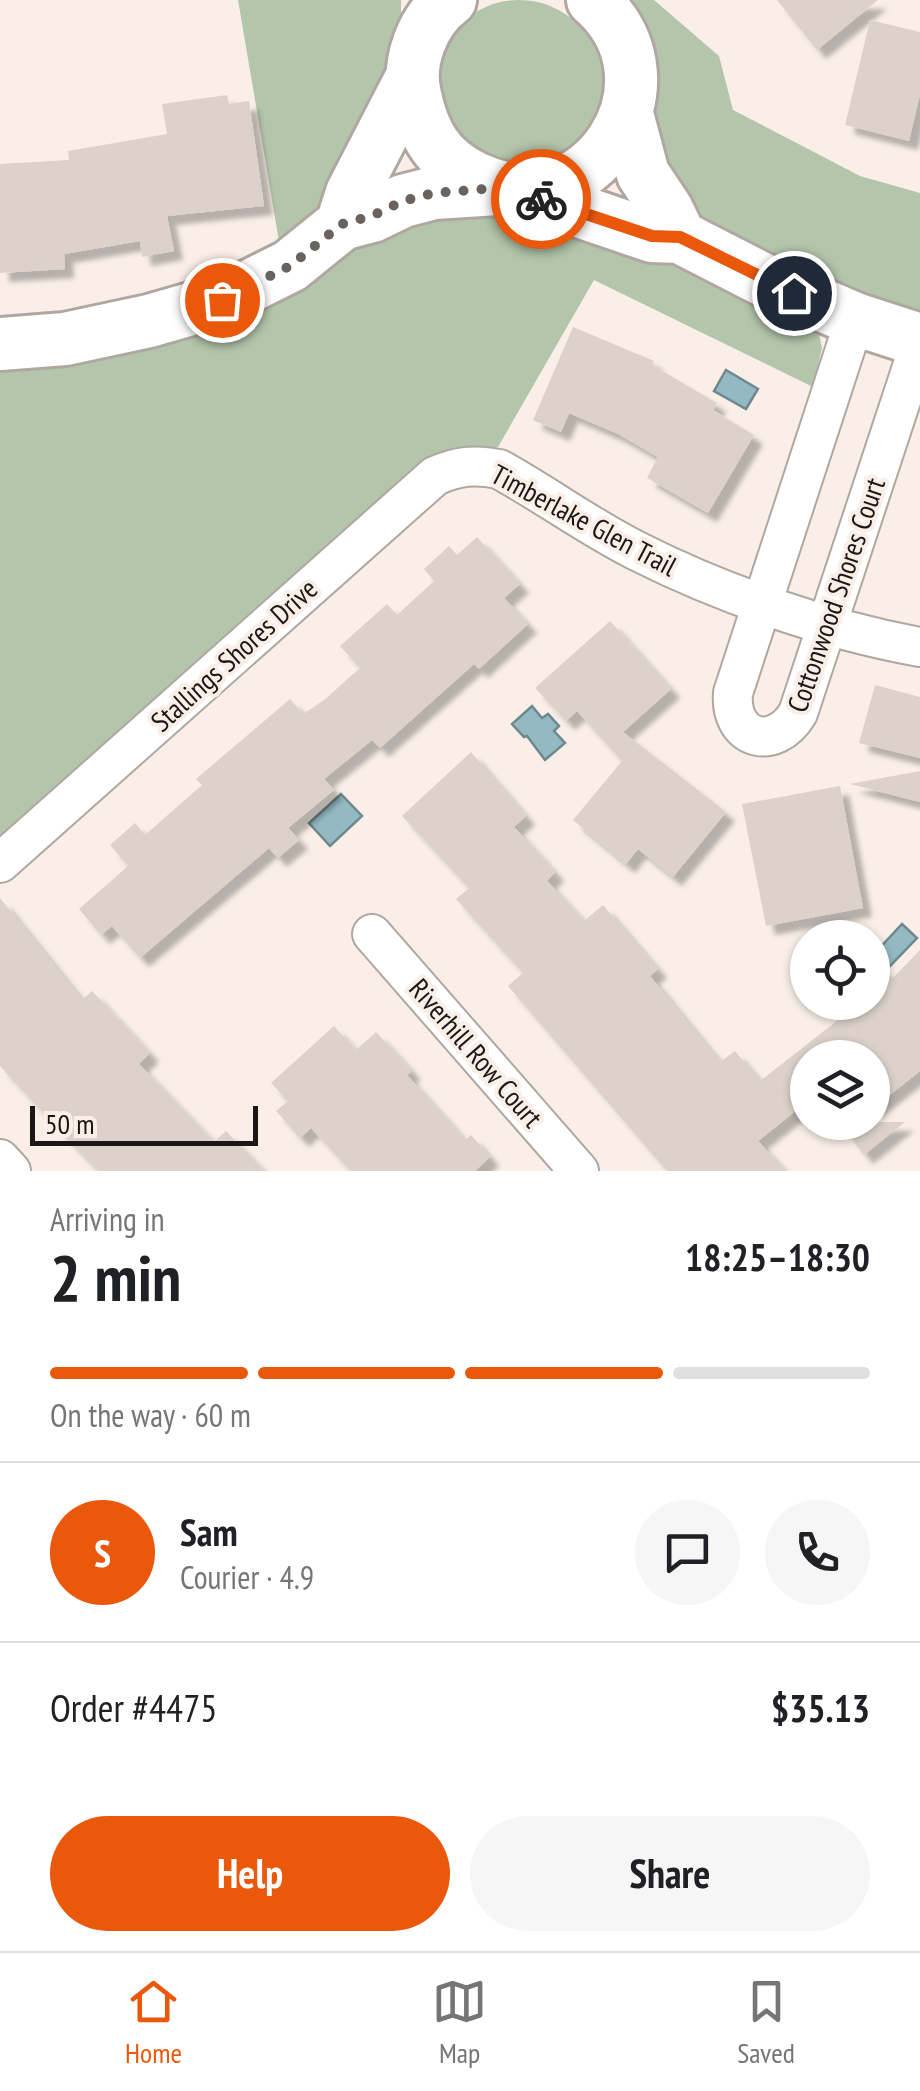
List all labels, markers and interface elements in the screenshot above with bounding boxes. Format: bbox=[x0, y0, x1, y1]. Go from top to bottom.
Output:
courier bbox=[491, 149, 591, 249]
icon: bike bbox=[514, 172, 569, 227]
pin bbox=[752, 251, 837, 336]
pin bbox=[180, 258, 265, 343]
icon: home bbox=[767, 266, 822, 321]
icon: bag bbox=[195, 273, 250, 328]
street label: Timberlake Glen Trail bbox=[485, 455, 684, 584]
street label: Cottonwood Shores Court bbox=[778, 472, 893, 717]
street label: Stallings Shores Drive bbox=[143, 570, 325, 739]
map controls bbox=[790, 920, 890, 1140]
button: locate bbox=[790, 920, 890, 1020]
street label: Riverhill Row Court bbox=[402, 971, 551, 1135]
button: layers bbox=[790, 1040, 890, 1140]
scale bar bbox=[30, 1101, 258, 1146]
text: 50 m bbox=[45, 1105, 94, 1142]
text: Arriving in bbox=[50, 1198, 165, 1240]
text: 18:25–18:30 bbox=[685, 1232, 870, 1281]
text: 2 min bbox=[50, 1235, 181, 1319]
text: On the way · 60 m bbox=[50, 1394, 251, 1436]
button: chat bbox=[635, 1500, 740, 1605]
button: phone bbox=[765, 1500, 870, 1605]
text: Sam bbox=[180, 1507, 238, 1556]
text: S bbox=[94, 1528, 111, 1577]
text: Courier · 4.9 bbox=[180, 1556, 314, 1598]
text: Order #4475 bbox=[50, 1683, 217, 1732]
text: $35.13 bbox=[771, 1683, 870, 1732]
button: Help bbox=[50, 1816, 450, 1931]
button: Share bbox=[470, 1816, 870, 1931]
tab: Home bbox=[125, 1974, 182, 2071]
tab: Map bbox=[432, 1974, 487, 2071]
tab: Saved bbox=[737, 1974, 795, 2071]

